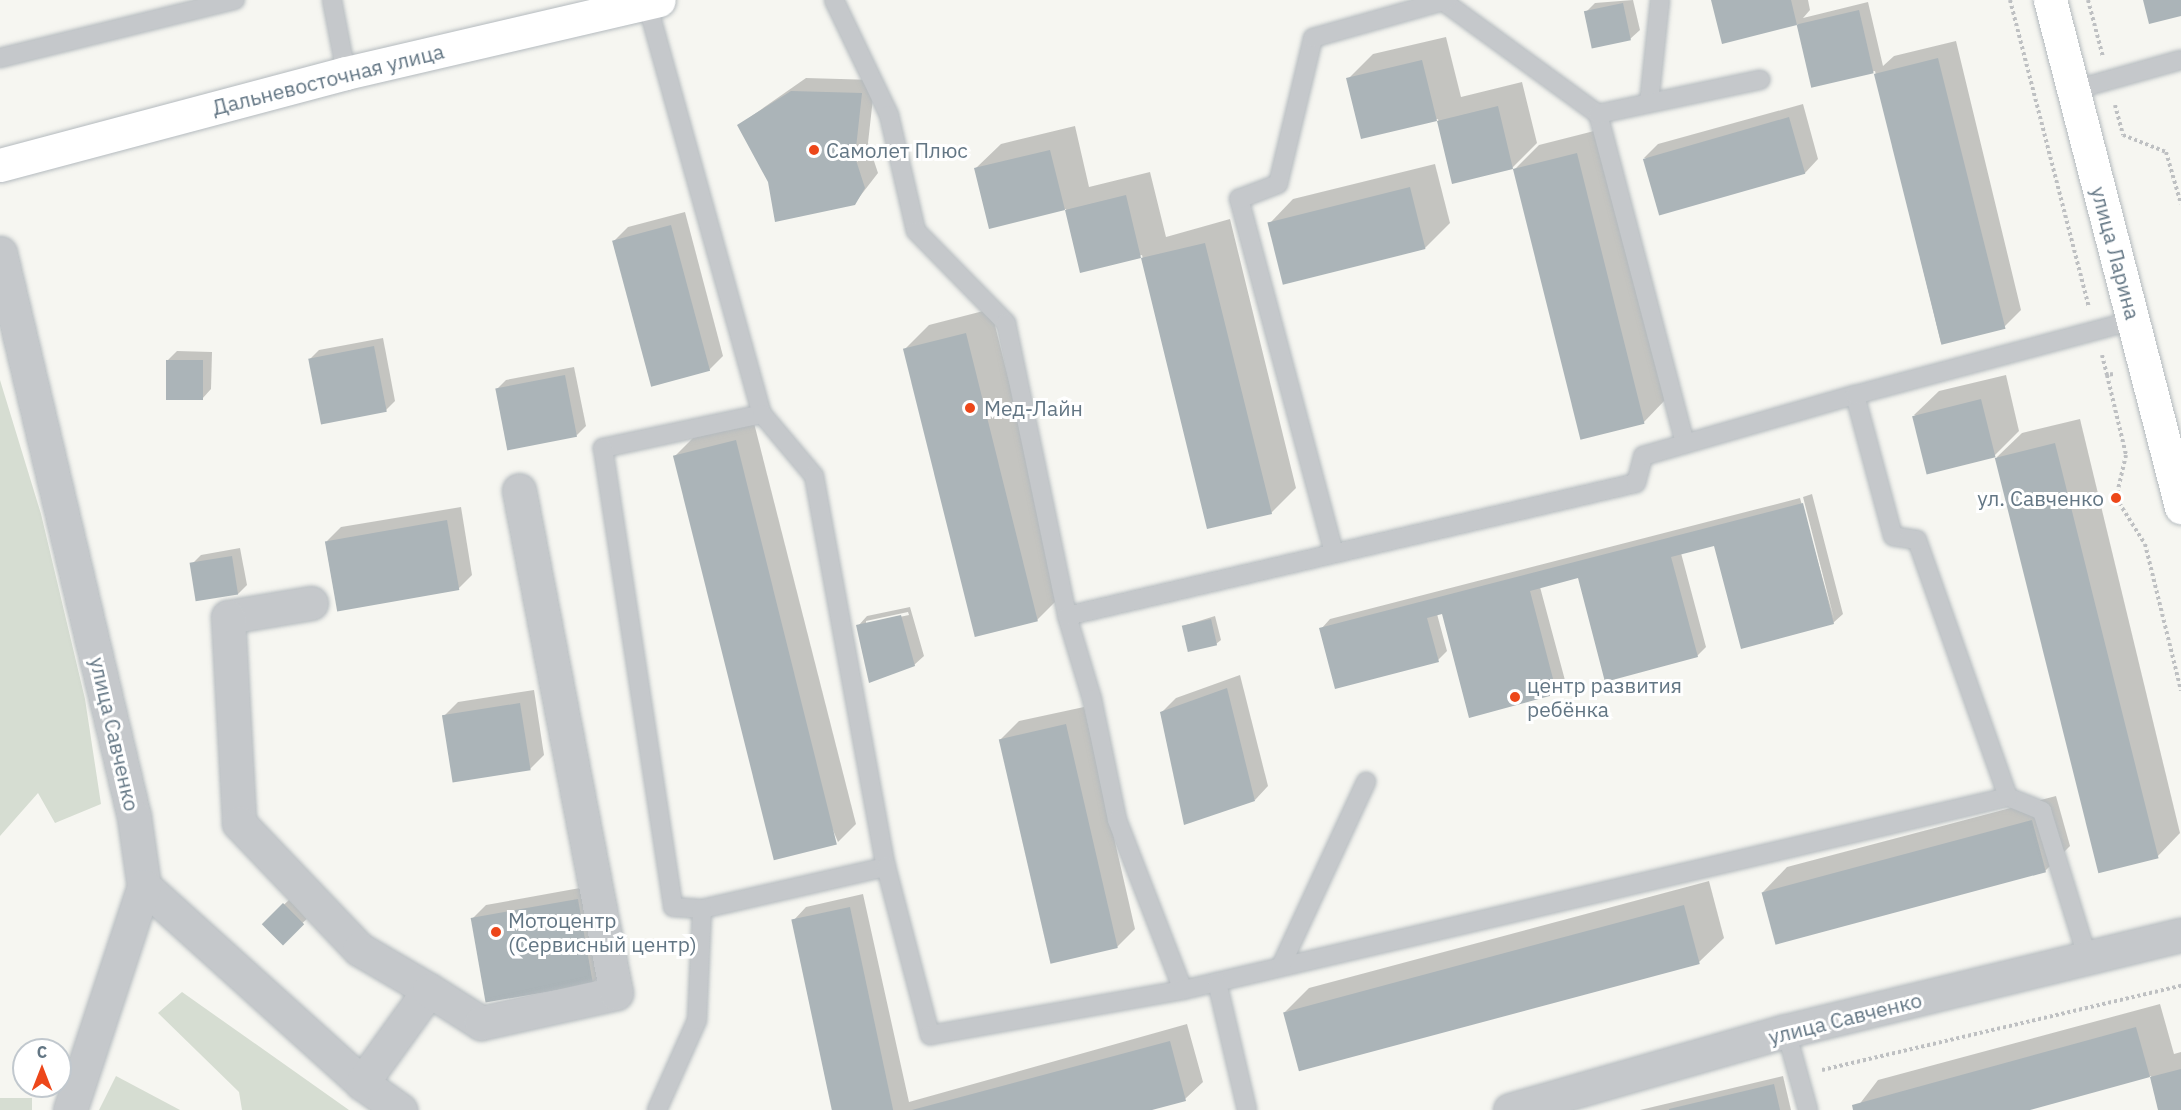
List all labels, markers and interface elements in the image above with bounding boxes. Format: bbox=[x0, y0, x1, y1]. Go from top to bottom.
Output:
street label: Дальневосточная улица bbox=[210, 38, 446, 120]
place label: Самолет Плюс bbox=[826, 137, 968, 163]
marker: Самолет Плюс bbox=[807, 143, 821, 157]
street label: улица Ларина bbox=[2086, 184, 2146, 322]
place label: Мед-Лайн bbox=[984, 395, 1083, 421]
marker: Мед-Лайн bbox=[961, 399, 979, 417]
place label: ул. Савченко bbox=[1977, 485, 2104, 511]
marker: ул. Савченко bbox=[2109, 491, 2123, 505]
street label: улица Савченко bbox=[85, 655, 145, 813]
place label: центр развития ребёнка bbox=[1527, 672, 1682, 722]
marker: центр развития ребёнка bbox=[1508, 690, 1522, 704]
place label: Мотоцентр (Сервисный центр) bbox=[508, 907, 697, 957]
marker: Мотоцентр (Сервисный центр) bbox=[489, 925, 503, 939]
street label: улица Савченко bbox=[1766, 987, 1924, 1049]
north arrow bbox=[12, 1038, 72, 1098]
text: С bbox=[37, 1042, 47, 1062]

